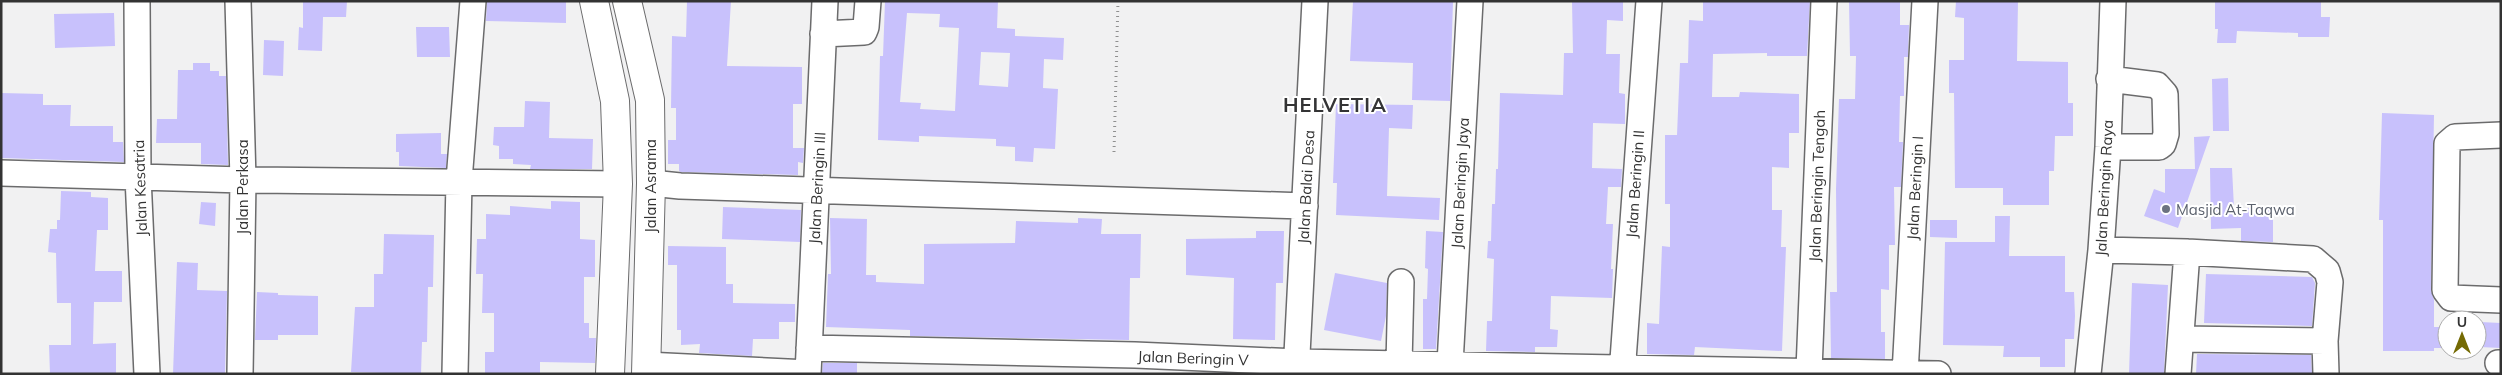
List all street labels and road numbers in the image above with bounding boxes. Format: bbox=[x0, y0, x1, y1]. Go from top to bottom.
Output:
street label: Jalan Beringin Tengah bbox=[1805, 110, 1829, 262]
street label: Jalan Beringin Jaya bbox=[1447, 117, 1473, 249]
street label: Jalan Beringin Raya bbox=[2091, 119, 2117, 257]
street label: Jalan Balai Desa bbox=[1294, 129, 1318, 245]
street label: Jalan Beringin II bbox=[1622, 129, 1648, 239]
street label: Jalan Beringin III bbox=[805, 131, 829, 245]
street label: Jalan Beringin I bbox=[1903, 135, 1927, 241]
street label: Jalan Kesatria bbox=[129, 139, 151, 237]
street label: Jalan Perkasa bbox=[233, 139, 252, 235]
street label: Jalan Asrama bbox=[641, 139, 660, 233]
street label: Jalan Beringin V bbox=[1137, 347, 1249, 369]

